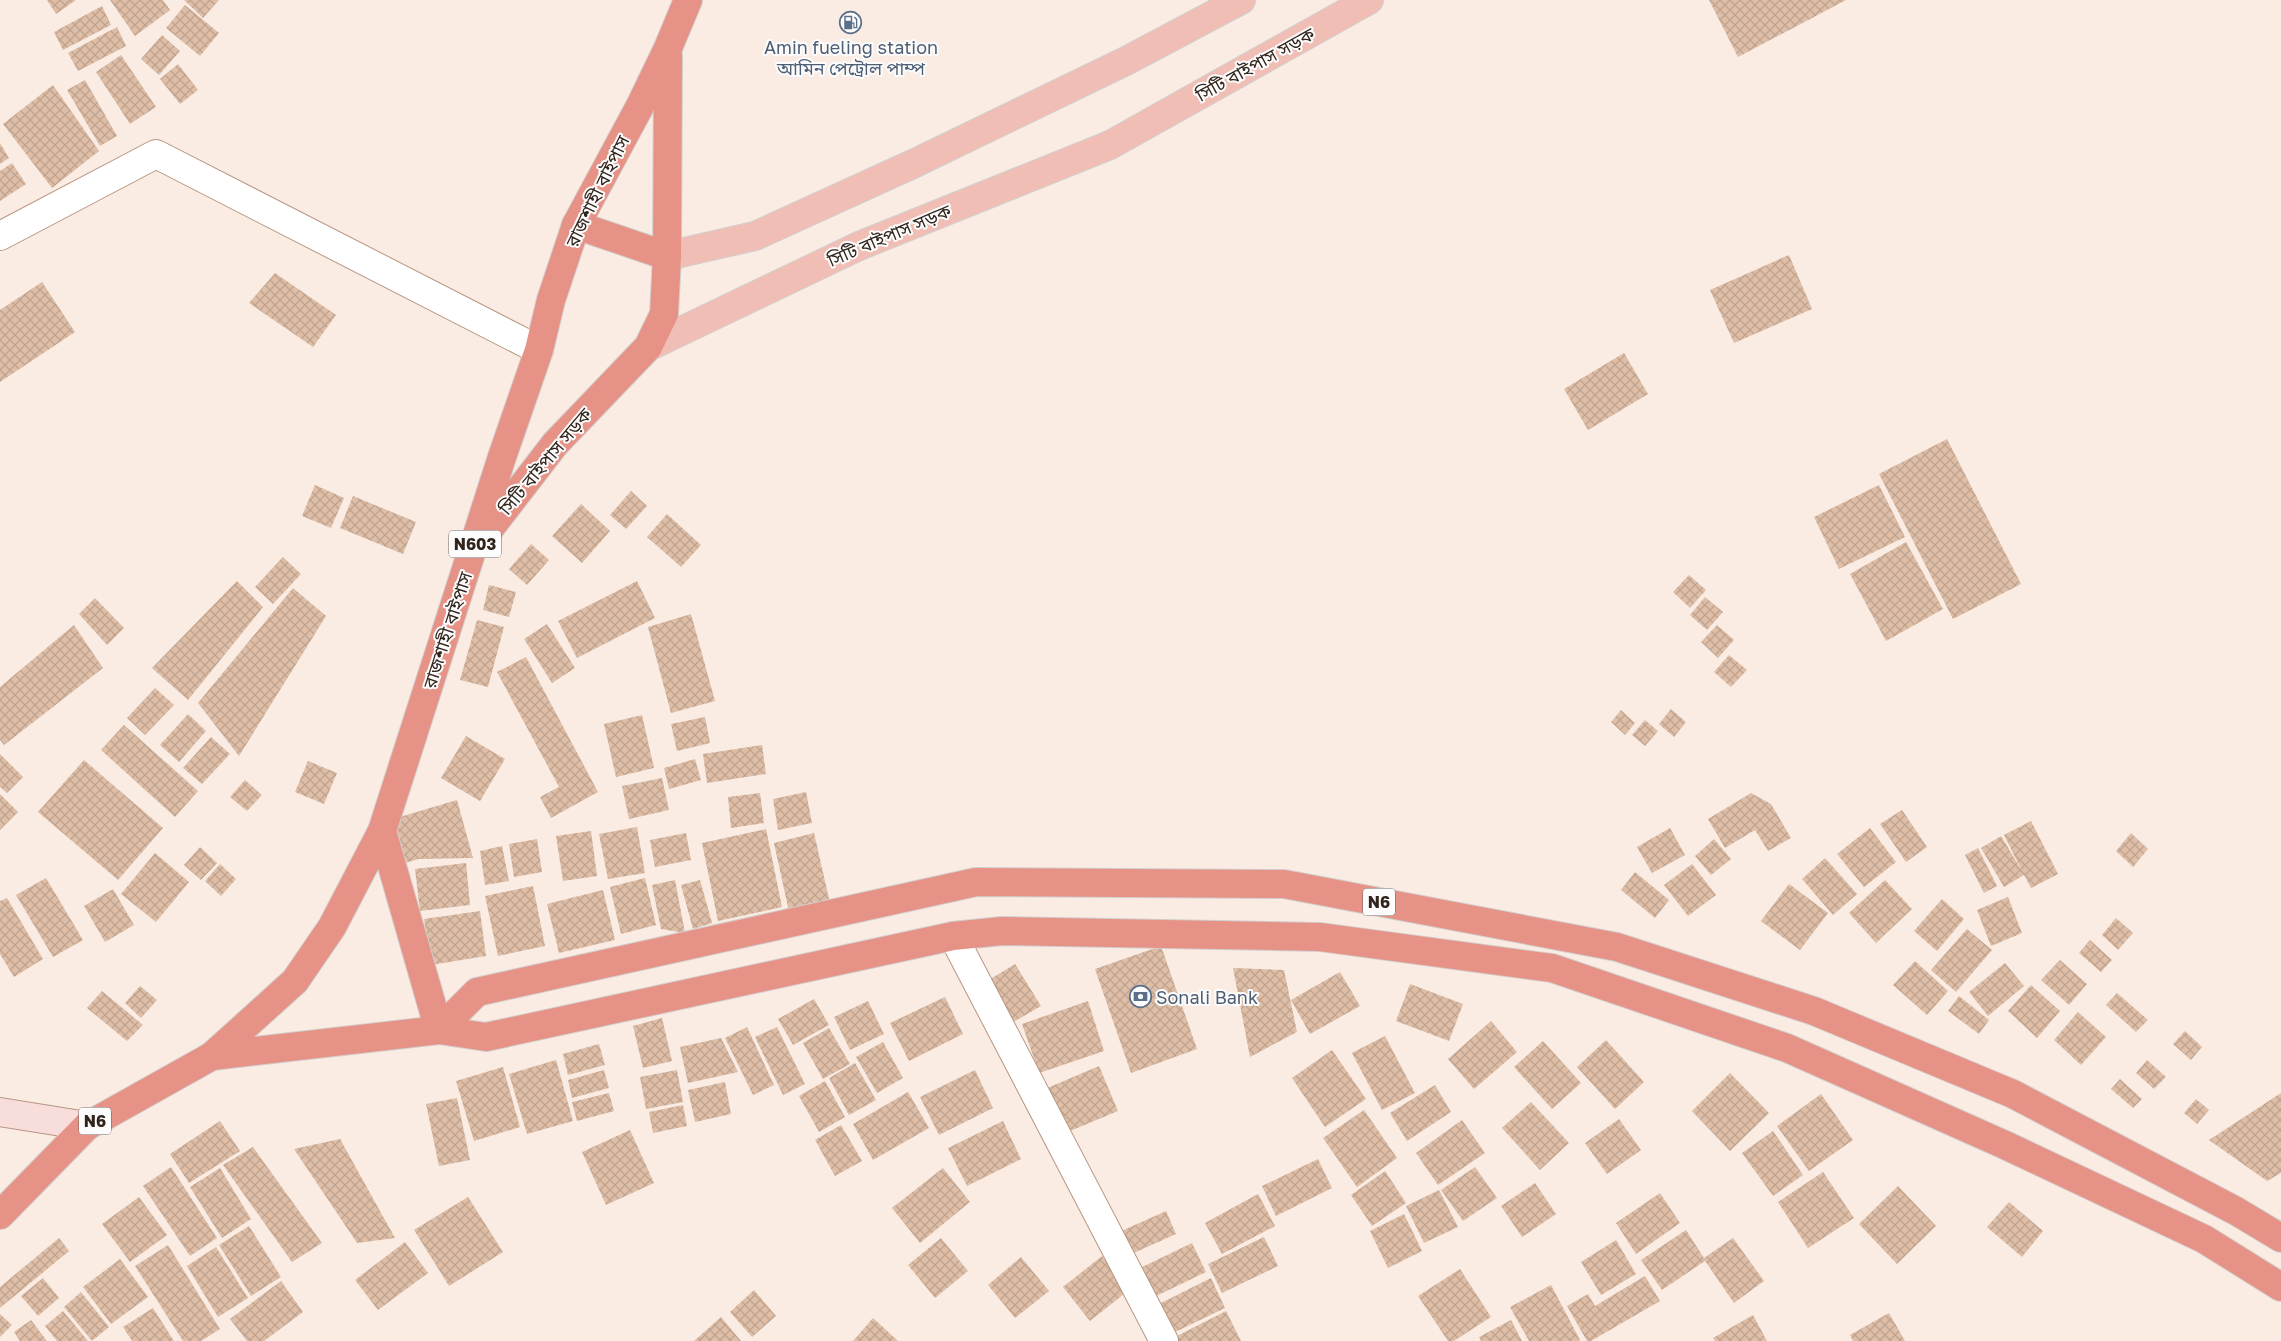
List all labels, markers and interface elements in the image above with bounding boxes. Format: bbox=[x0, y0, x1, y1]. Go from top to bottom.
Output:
fuel station icon: Amin fueling station আমিন পেট্রোল পাম্প bbox=[839, 10, 863, 34]
street label: সিটি বাইপাস সড়ক bbox=[1191, 22, 1319, 106]
place label: Amin fueling station আমিন পেট্রোল পাম্প bbox=[764, 36, 938, 79]
street label: রাজশাহী বাইপাস bbox=[560, 131, 634, 251]
street label: সিটি বাইপাস সড়ক bbox=[823, 199, 955, 271]
street label: সিটি বাইপাস সড়ক bbox=[493, 403, 596, 519]
road number: N603 bbox=[449, 530, 501, 558]
street label: রাজশাহী বাইপাস bbox=[418, 568, 476, 692]
road number: N6 bbox=[1363, 889, 1395, 916]
bank icon: Sonali Bank bbox=[1128, 985, 1152, 1009]
place label: Sonali Bank bbox=[1156, 986, 1258, 1008]
road number: N6 bbox=[79, 1108, 111, 1134]

